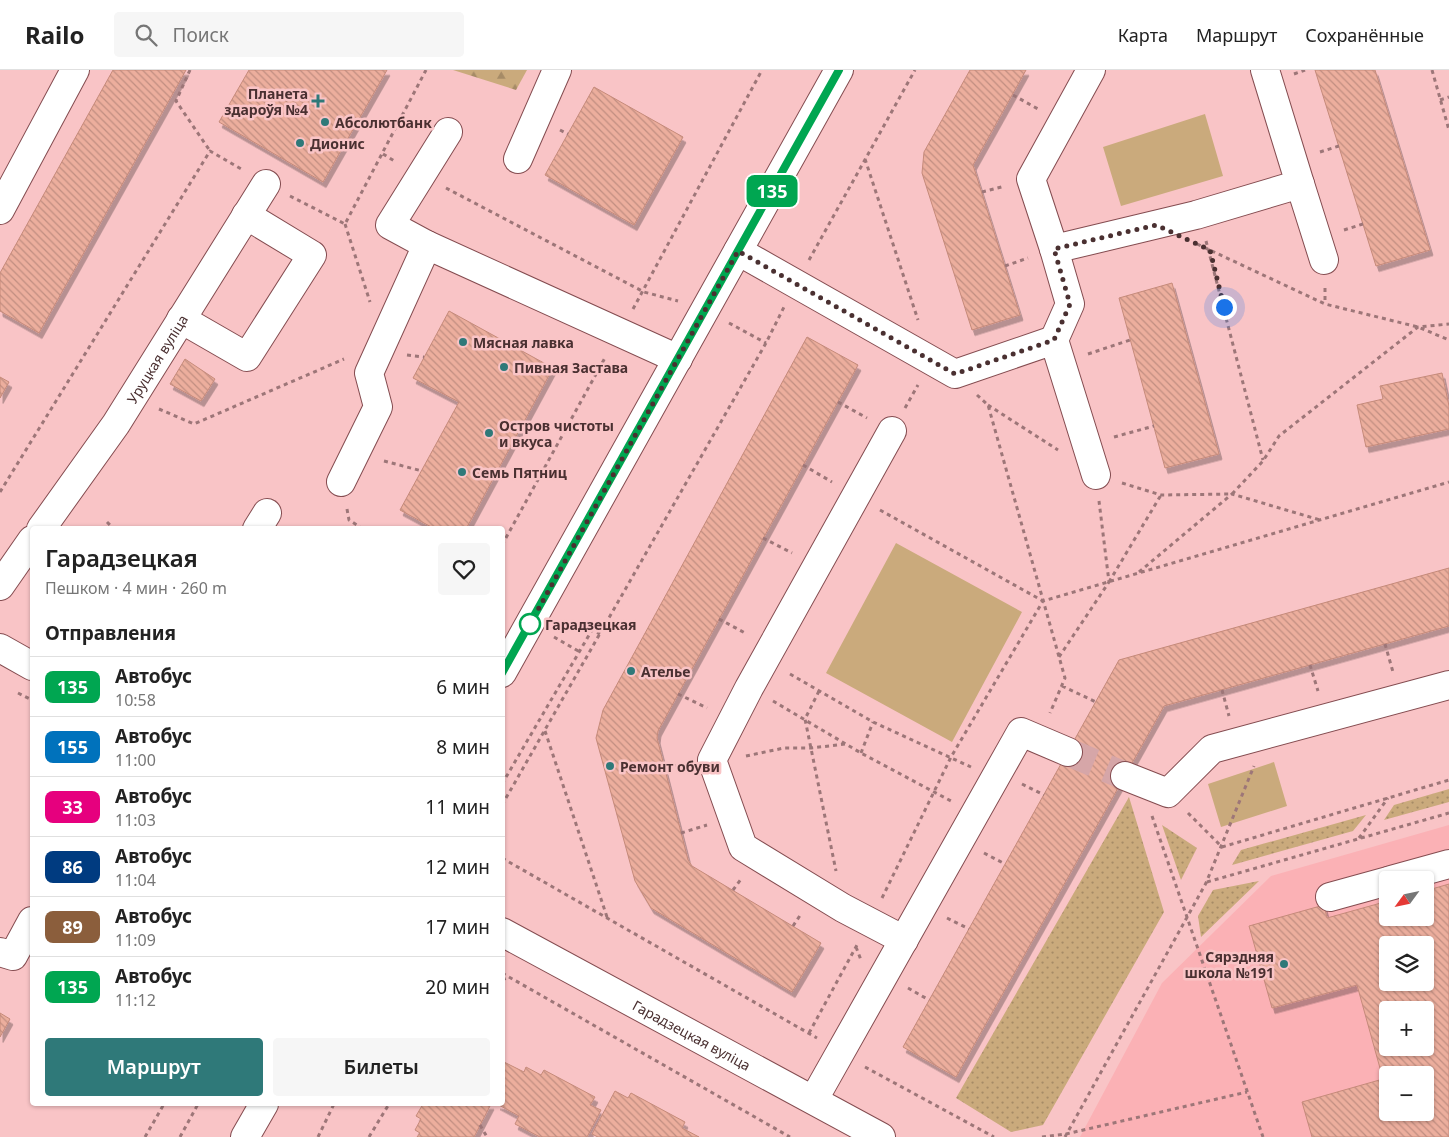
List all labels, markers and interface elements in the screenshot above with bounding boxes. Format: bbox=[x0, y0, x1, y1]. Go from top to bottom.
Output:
search box bbox=[114, 12, 464, 57]
text: Railo bbox=[25, 18, 84, 51]
icon: search bbox=[132, 21, 160, 49]
text: Поиск bbox=[172, 22, 229, 48]
text: Карта bbox=[1118, 23, 1168, 47]
text: Маршрут bbox=[1196, 23, 1277, 47]
text: Сохранённые bbox=[1305, 23, 1424, 47]
place label: Планета здароўя №4 bbox=[224, 84, 308, 119]
marker: Планета здароўя №4 bbox=[312, 95, 324, 107]
place label: Абсолютбанк bbox=[335, 113, 432, 132]
marker: Абсолютбанк bbox=[319, 116, 331, 128]
place label: Дионис bbox=[310, 134, 365, 153]
marker: Дионис bbox=[294, 137, 306, 149]
line badge: 135 bbox=[743, 175, 801, 207]
text: 135 bbox=[757, 179, 787, 203]
your location bbox=[1212, 295, 1237, 320]
street label: Уруцкая вуліца bbox=[122, 311, 192, 407]
place label: Мясная лавка bbox=[473, 333, 574, 352]
marker: Мясная лавка bbox=[457, 336, 469, 348]
place label: Пивная Застава bbox=[514, 358, 628, 377]
marker: Пивная Застава bbox=[498, 361, 510, 373]
place label: Остров чистоты и вкуса bbox=[499, 416, 614, 451]
marker: Остров чистоты и вкуса bbox=[483, 427, 495, 439]
place label: Семь Пятниц bbox=[472, 463, 567, 482]
marker: Семь Пятниц bbox=[456, 466, 468, 478]
text: Гарадзецкая bbox=[45, 541, 198, 574]
button: heart bbox=[438, 543, 490, 595]
text: Пешком · 4 мин · 260 m bbox=[45, 577, 227, 599]
marker: Гарадзецкая bbox=[519, 613, 541, 635]
place label: Гарадзецкая bbox=[545, 615, 636, 634]
text: Отправления bbox=[45, 620, 176, 646]
place label: Ателье bbox=[641, 662, 691, 681]
text: Автобус bbox=[115, 663, 192, 689]
marker: Ателье bbox=[625, 665, 637, 677]
text: 6 мин bbox=[436, 674, 490, 700]
text: 135 bbox=[57, 675, 88, 699]
text: 10:58 bbox=[115, 689, 156, 711]
text: Автобус bbox=[115, 723, 192, 749]
text: 8 мин bbox=[436, 734, 490, 760]
text: 155 bbox=[57, 735, 88, 759]
text: 11:00 bbox=[115, 749, 156, 771]
place label: Ремонт обуви bbox=[620, 757, 720, 776]
marker: Ремонт обуви bbox=[604, 760, 616, 772]
text: Автобус bbox=[115, 783, 192, 809]
text: 11 мин bbox=[425, 794, 490, 820]
text: 33 bbox=[62, 795, 83, 819]
text: 11:03 bbox=[115, 809, 156, 831]
text: Автобус bbox=[115, 843, 192, 869]
text: 12 мин bbox=[425, 854, 490, 880]
text: 86 bbox=[62, 855, 83, 879]
text: 11:04 bbox=[115, 869, 156, 891]
north arrow bbox=[1379, 871, 1434, 926]
map controls bbox=[1379, 871, 1434, 1121]
text: Автобус bbox=[115, 903, 192, 929]
text: 17 мин bbox=[425, 914, 490, 940]
text: 89 bbox=[62, 915, 83, 939]
text: 11:09 bbox=[115, 929, 156, 951]
button: layers bbox=[1379, 936, 1434, 991]
place label: Сярэдняя школа №191 bbox=[1184, 947, 1274, 982]
marker: Сярэдняя школа №191 bbox=[1278, 958, 1290, 970]
text: Автобус bbox=[115, 963, 192, 989]
text: 20 мин bbox=[425, 974, 490, 1000]
text: 135 bbox=[57, 975, 88, 999]
text: 11:12 bbox=[115, 989, 156, 1011]
street label: Гарадзецкая вуліца bbox=[630, 995, 754, 1074]
button: + bbox=[1379, 1001, 1434, 1056]
button: Маршрут bbox=[45, 1038, 263, 1096]
button: Билеты bbox=[273, 1038, 490, 1096]
button: − bbox=[1379, 1066, 1434, 1121]

